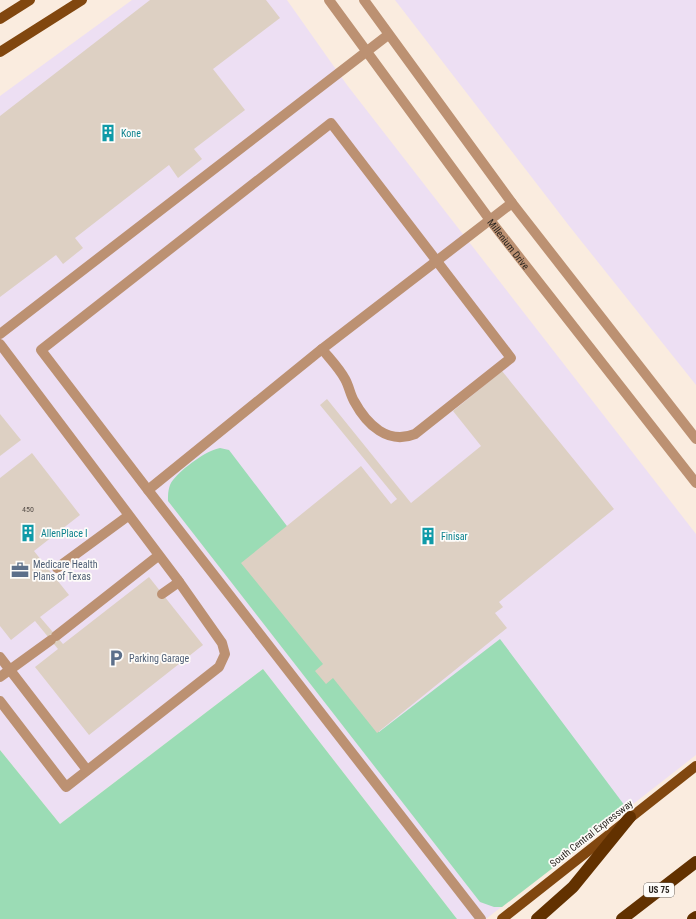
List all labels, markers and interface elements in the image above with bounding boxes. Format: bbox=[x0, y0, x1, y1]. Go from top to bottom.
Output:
building icon: Kone bbox=[98, 123, 118, 143]
place label: Kone bbox=[121, 128, 141, 139]
street label: Millenium Drive bbox=[485, 217, 532, 272]
house number: 450 bbox=[22, 505, 34, 514]
building icon: AllenPlace I bbox=[18, 523, 38, 543]
building icon: Finisar bbox=[418, 526, 438, 546]
place label: AllenPlace I bbox=[41, 528, 88, 539]
place label: Finisar bbox=[441, 531, 468, 542]
place label: Medicare Health Plans of Texas bbox=[33, 559, 98, 582]
office icon: Medicare Health Plans of Texas bbox=[10, 560, 30, 580]
parking icon: Parking Garage bbox=[106, 648, 126, 668]
place label: Parking Garage bbox=[129, 653, 189, 664]
street label: South Central Expressway bbox=[548, 798, 635, 869]
road number: US 75 bbox=[644, 883, 674, 897]

